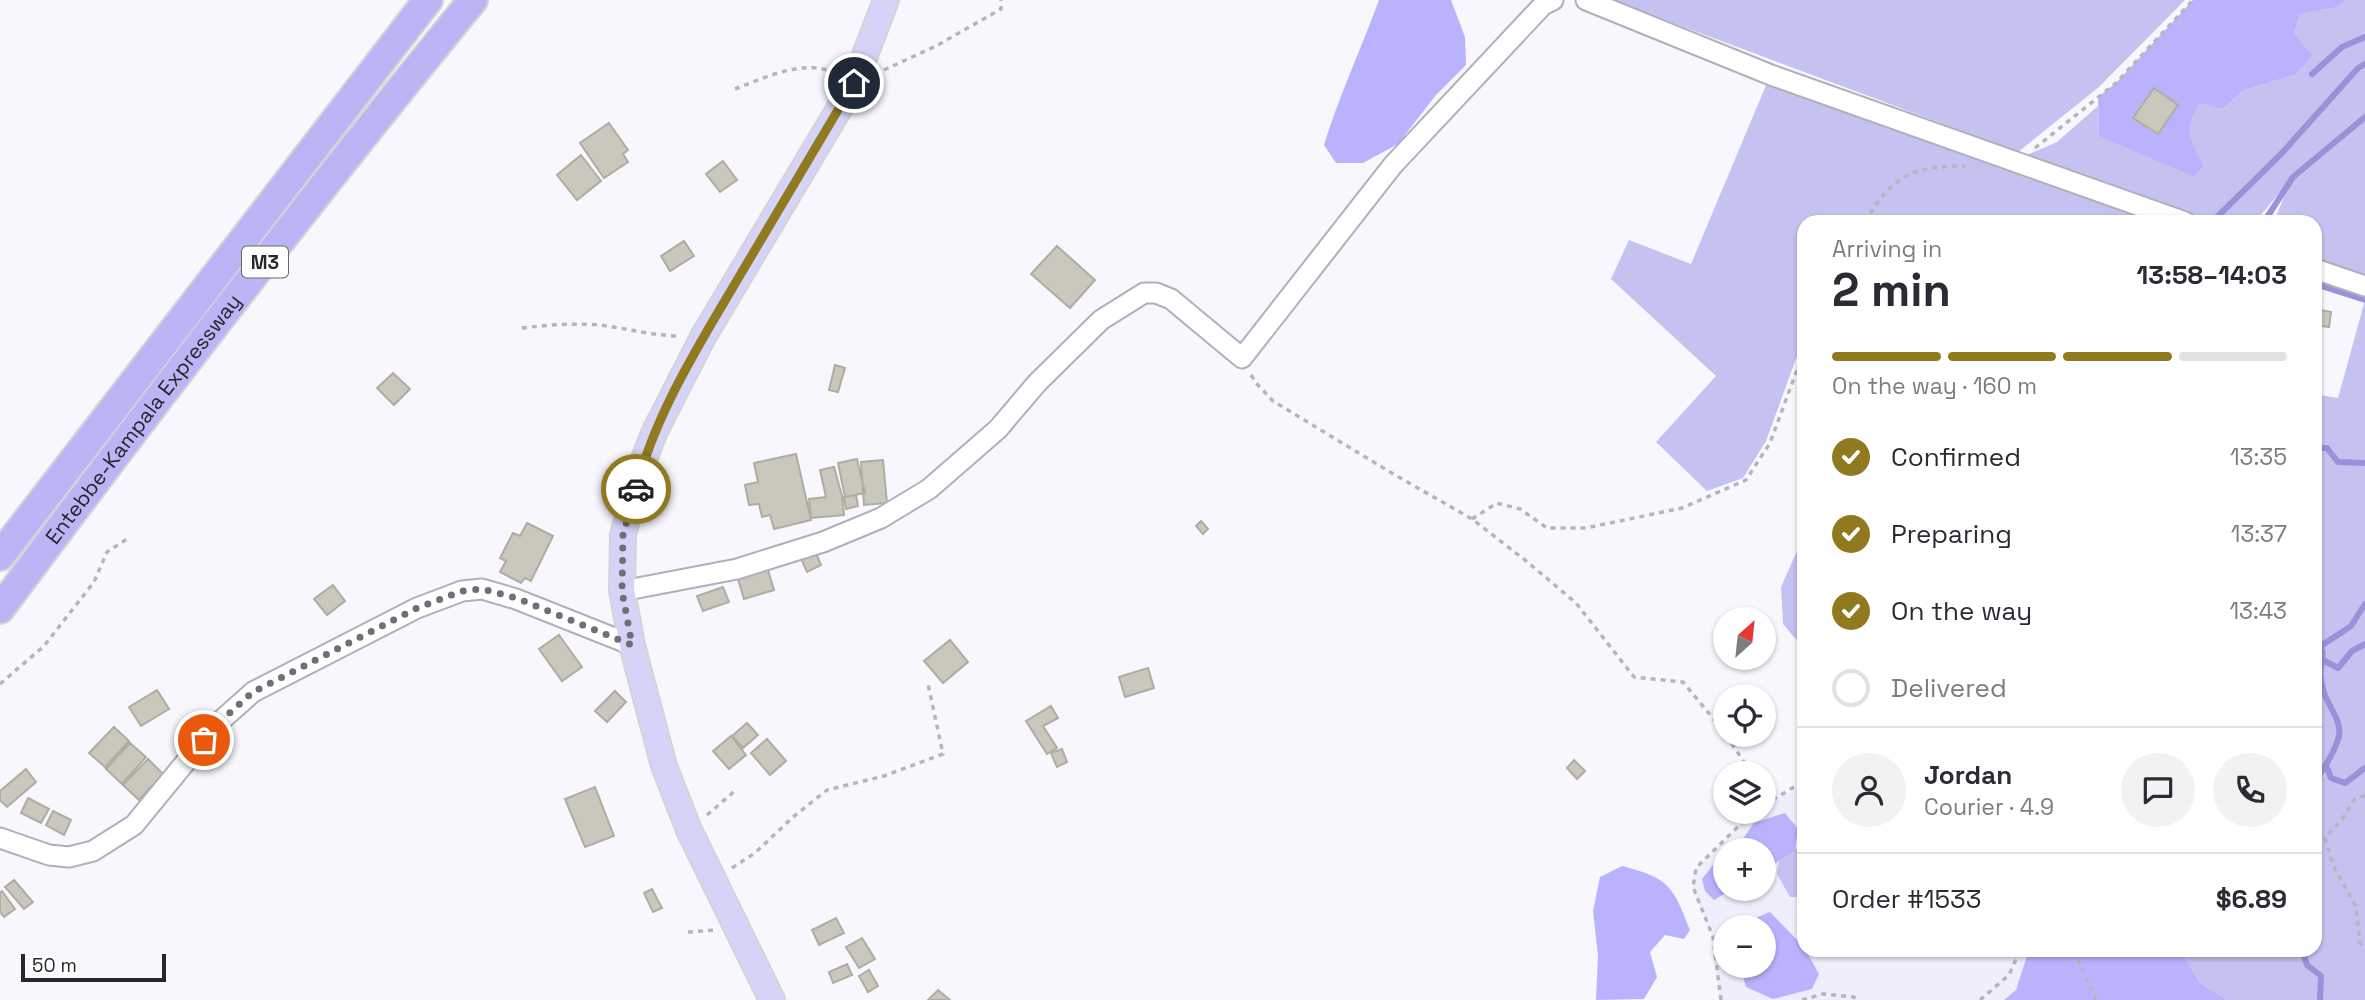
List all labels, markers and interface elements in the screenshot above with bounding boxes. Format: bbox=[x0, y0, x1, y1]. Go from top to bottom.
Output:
pin bbox=[824, 53, 884, 113]
icon: home bbox=[835, 64, 873, 102]
text: Arriving in bbox=[1832, 234, 1942, 264]
road number: M3 bbox=[242, 246, 288, 278]
text: 13:58–14:03 bbox=[2137, 258, 2287, 292]
text: 2 min bbox=[1832, 261, 1951, 319]
street label: Entebbe-Kampala Expressway bbox=[39, 288, 247, 549]
text: On the way · 160 m bbox=[1832, 371, 2037, 401]
icon: check bbox=[1832, 438, 1870, 476]
text: Confirmed bbox=[1891, 440, 2021, 474]
text: 13:35 bbox=[2230, 442, 2287, 472]
courier bbox=[601, 454, 671, 524]
icon: car bbox=[617, 470, 655, 508]
icon: check bbox=[1832, 515, 1870, 553]
text: Preparing bbox=[1891, 517, 2012, 551]
text: 13:37 bbox=[2231, 519, 2287, 549]
icon: check bbox=[1832, 592, 1870, 630]
text: On the way bbox=[1891, 594, 2032, 628]
text: 13:43 bbox=[2229, 596, 2287, 626]
north arrow bbox=[1713, 607, 1776, 670]
map controls bbox=[1713, 607, 1776, 978]
text: Delivered bbox=[1891, 671, 2007, 705]
button: locate bbox=[1713, 684, 1776, 747]
pin bbox=[174, 710, 234, 770]
icon: bag bbox=[185, 721, 223, 759]
button: person bbox=[1832, 753, 1906, 827]
button: chat bbox=[2121, 753, 2195, 827]
button: phone bbox=[2213, 753, 2287, 827]
text: Jordan bbox=[1924, 758, 2012, 792]
button: layers bbox=[1713, 761, 1776, 824]
text: Courier · 4.9 bbox=[1924, 792, 2054, 822]
button: + bbox=[1713, 838, 1776, 901]
text: Order #1533 bbox=[1832, 882, 1982, 916]
text: $6.89 bbox=[2216, 882, 2287, 916]
button: − bbox=[1713, 915, 1776, 978]
scale bar bbox=[21, 951, 166, 983]
text: 50 m bbox=[32, 953, 77, 978]

